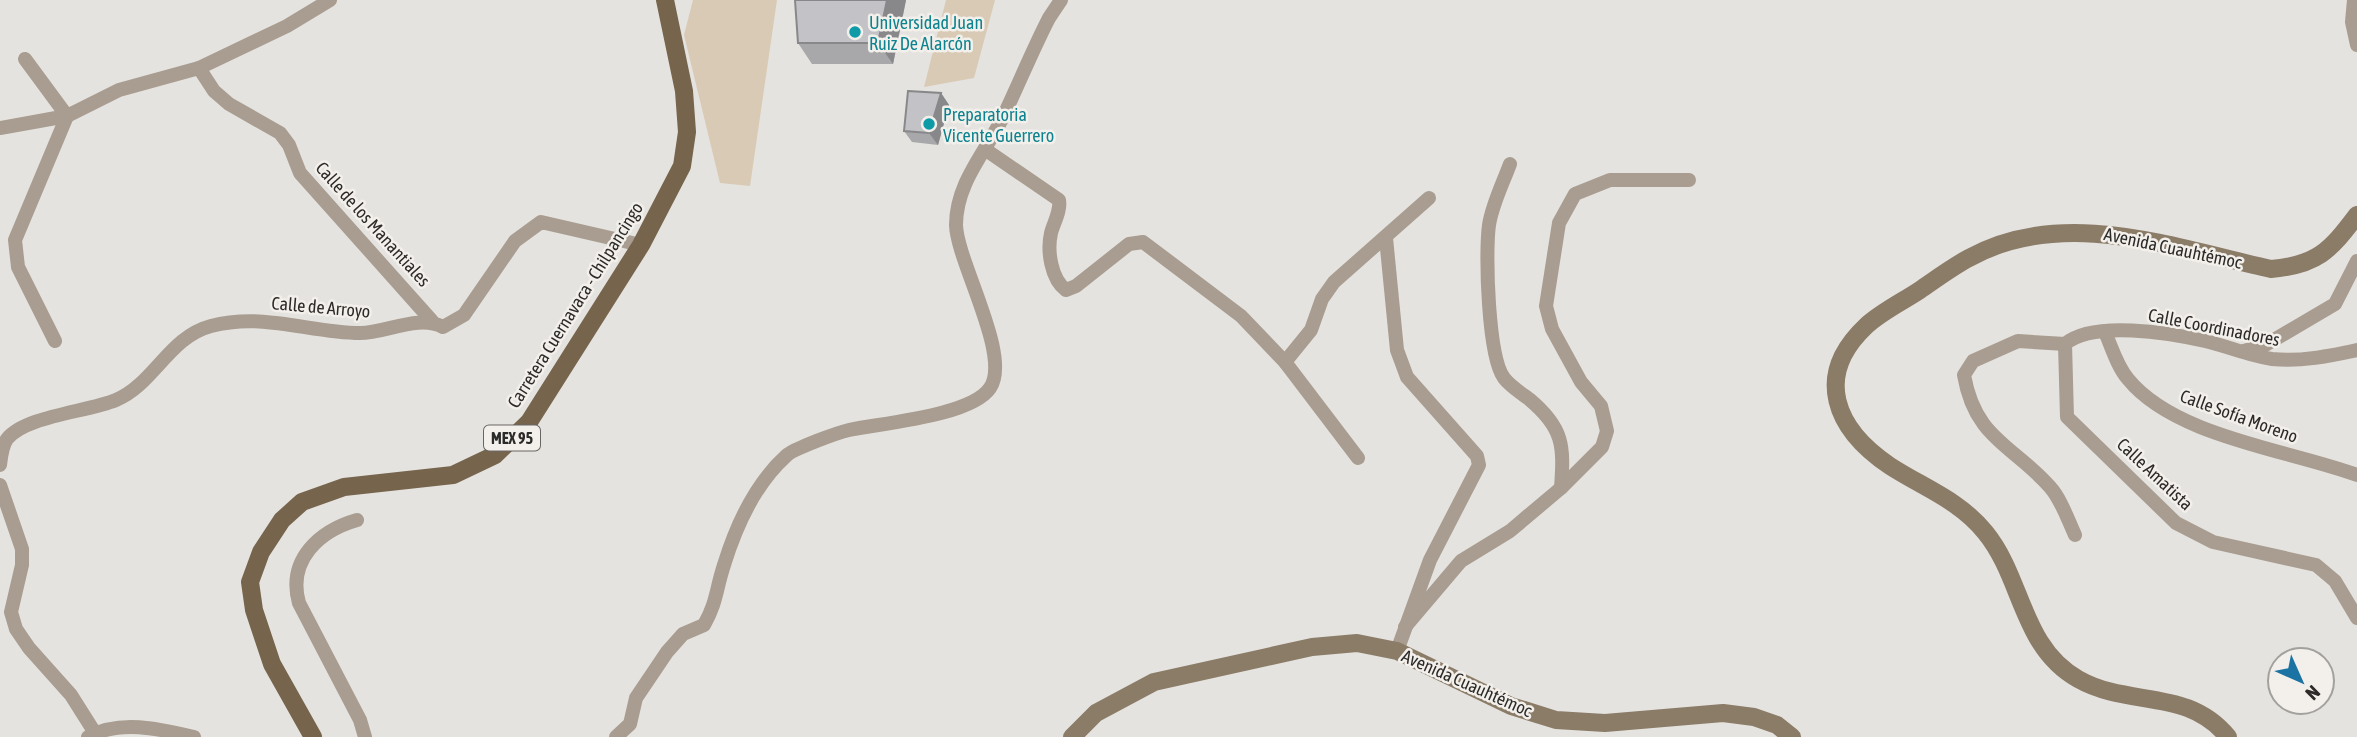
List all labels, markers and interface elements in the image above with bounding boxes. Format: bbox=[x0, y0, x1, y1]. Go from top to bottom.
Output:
place label: Universidad Juan Ruiz De Alarcón bbox=[869, 12, 983, 54]
marker: Universidad Juan Ruiz De Alarcón bbox=[847, 24, 863, 40]
place label: Preparatoria Vicente Guerrero bbox=[943, 104, 1054, 146]
marker: Preparatoria Vicente Guerrero bbox=[921, 116, 937, 132]
street label: Calle de los Manantiales bbox=[311, 157, 435, 291]
street label: Carretera Cuernavaca - Chilpancingo bbox=[503, 198, 647, 412]
street label: Avenida Cuauhtémoc bbox=[2102, 223, 2244, 273]
street label: Calle de Arroyo bbox=[271, 292, 371, 322]
street label: Calle Coordinadores bbox=[2147, 304, 2281, 350]
street label: Calle Sofía Moreno bbox=[2177, 385, 2301, 447]
road number: MEX 95 bbox=[484, 426, 540, 450]
street label: Calle Amatista bbox=[2113, 434, 2197, 514]
street label: Avenida Cuauhtémoc bbox=[1399, 645, 1536, 721]
north arrow bbox=[2266, 646, 2336, 716]
text: N bbox=[2301, 681, 2325, 705]

